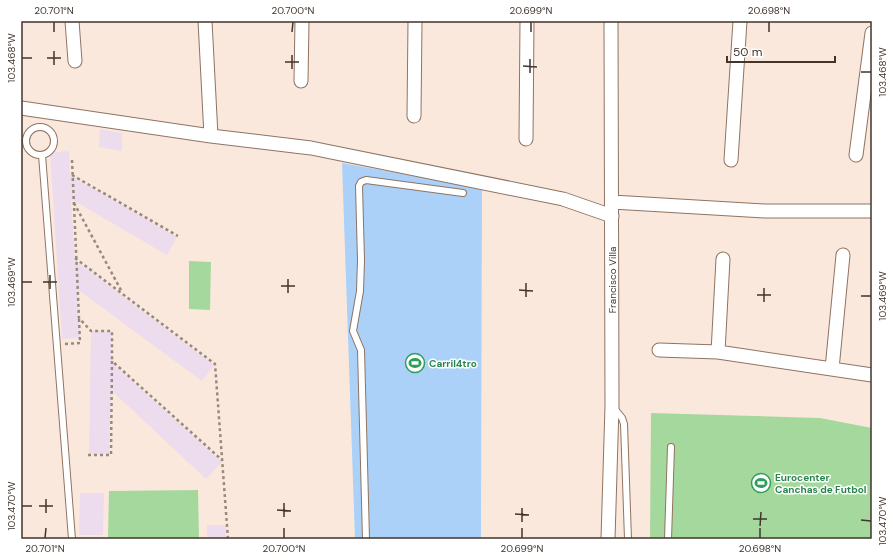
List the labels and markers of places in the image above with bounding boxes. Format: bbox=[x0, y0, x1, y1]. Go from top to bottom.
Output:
sports icon: Carril4tro bbox=[404, 352, 426, 374]
place label: Carril4tro bbox=[429, 357, 477, 370]
place label: Eurocenter Canchas de Futbol bbox=[775, 471, 867, 496]
sports icon: Eurocenter Canchas de Futbol bbox=[750, 472, 772, 494]

